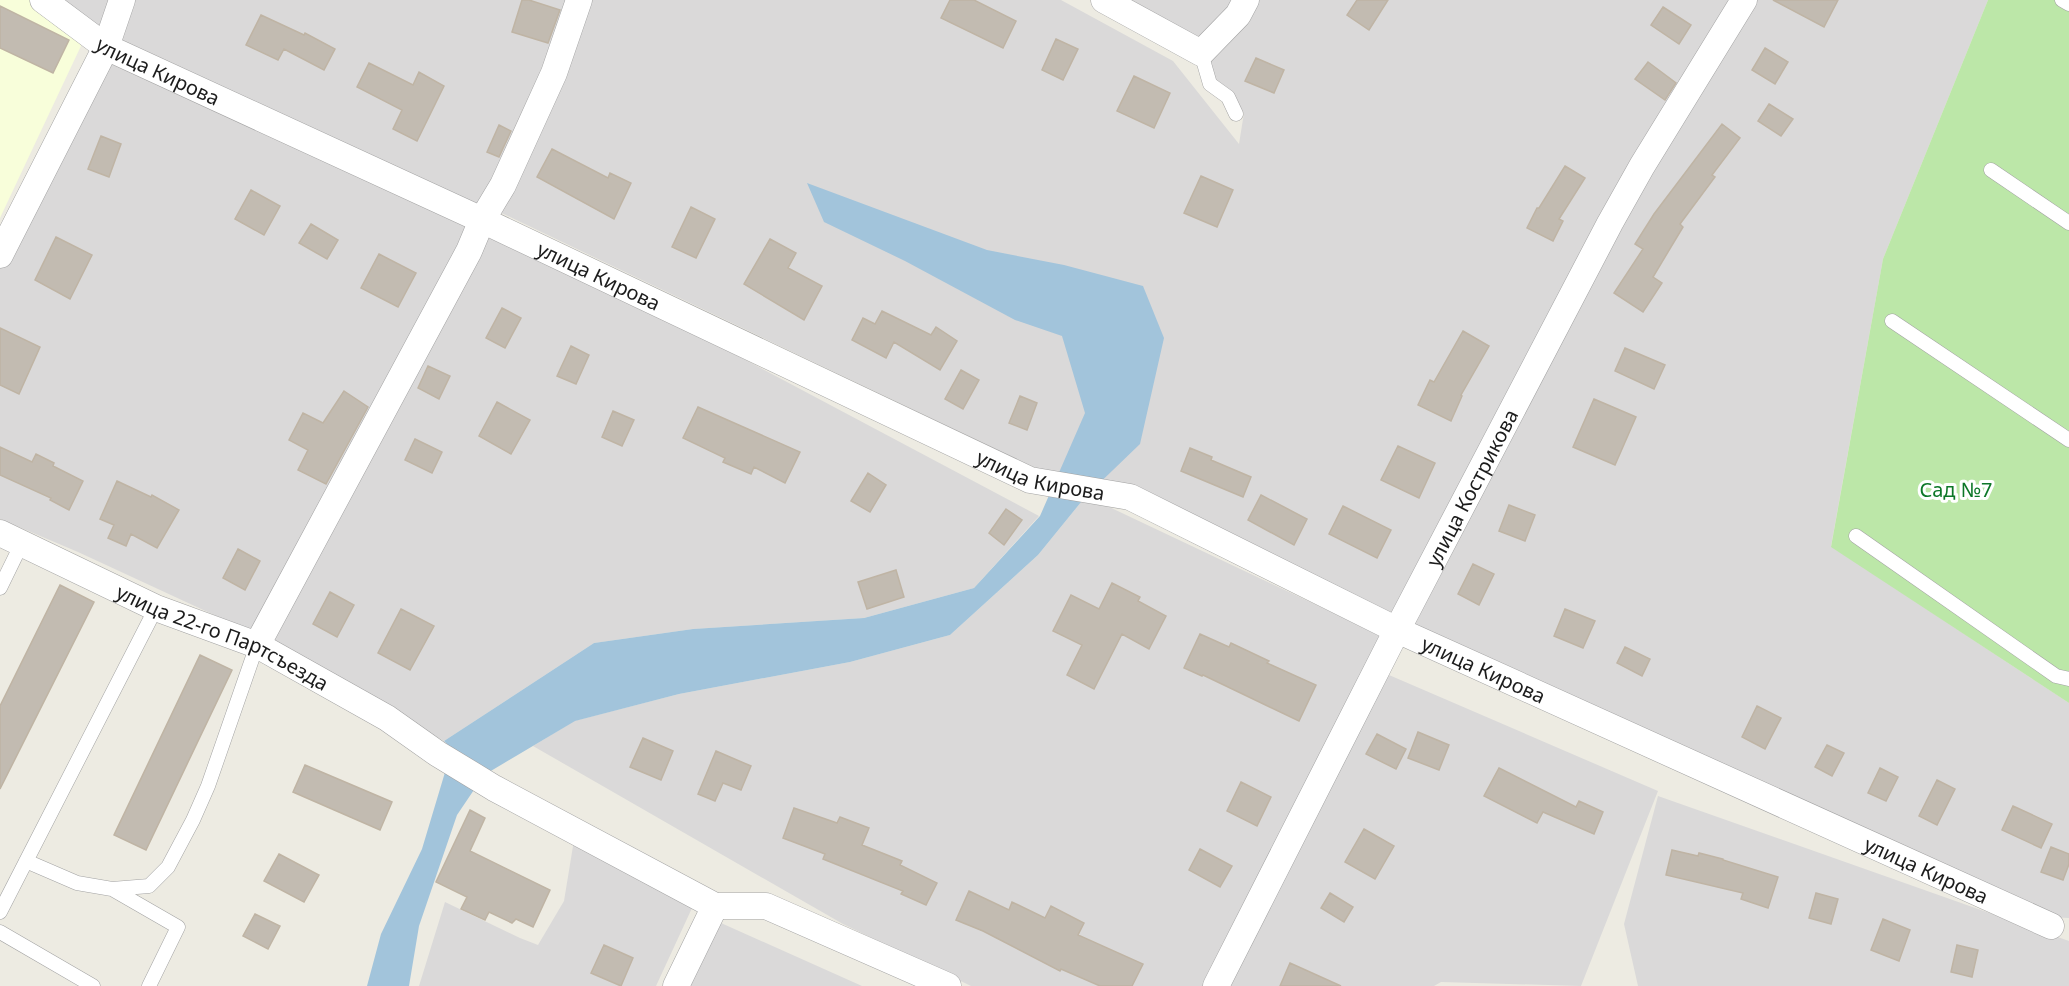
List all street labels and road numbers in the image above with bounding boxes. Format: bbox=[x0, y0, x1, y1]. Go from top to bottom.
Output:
street label: улица Кирова bbox=[91, 31, 224, 111]
street label: улица Кирова bbox=[533, 235, 665, 316]
street label: улица Кострикова bbox=[1419, 404, 1524, 571]
street label: улица Кирова bbox=[972, 443, 1107, 506]
street label: улица 22-го Партсъезда bbox=[112, 578, 334, 696]
street label: улица Кирова bbox=[1417, 629, 1550, 709]
street label: улица Кирова bbox=[1860, 830, 1993, 909]

